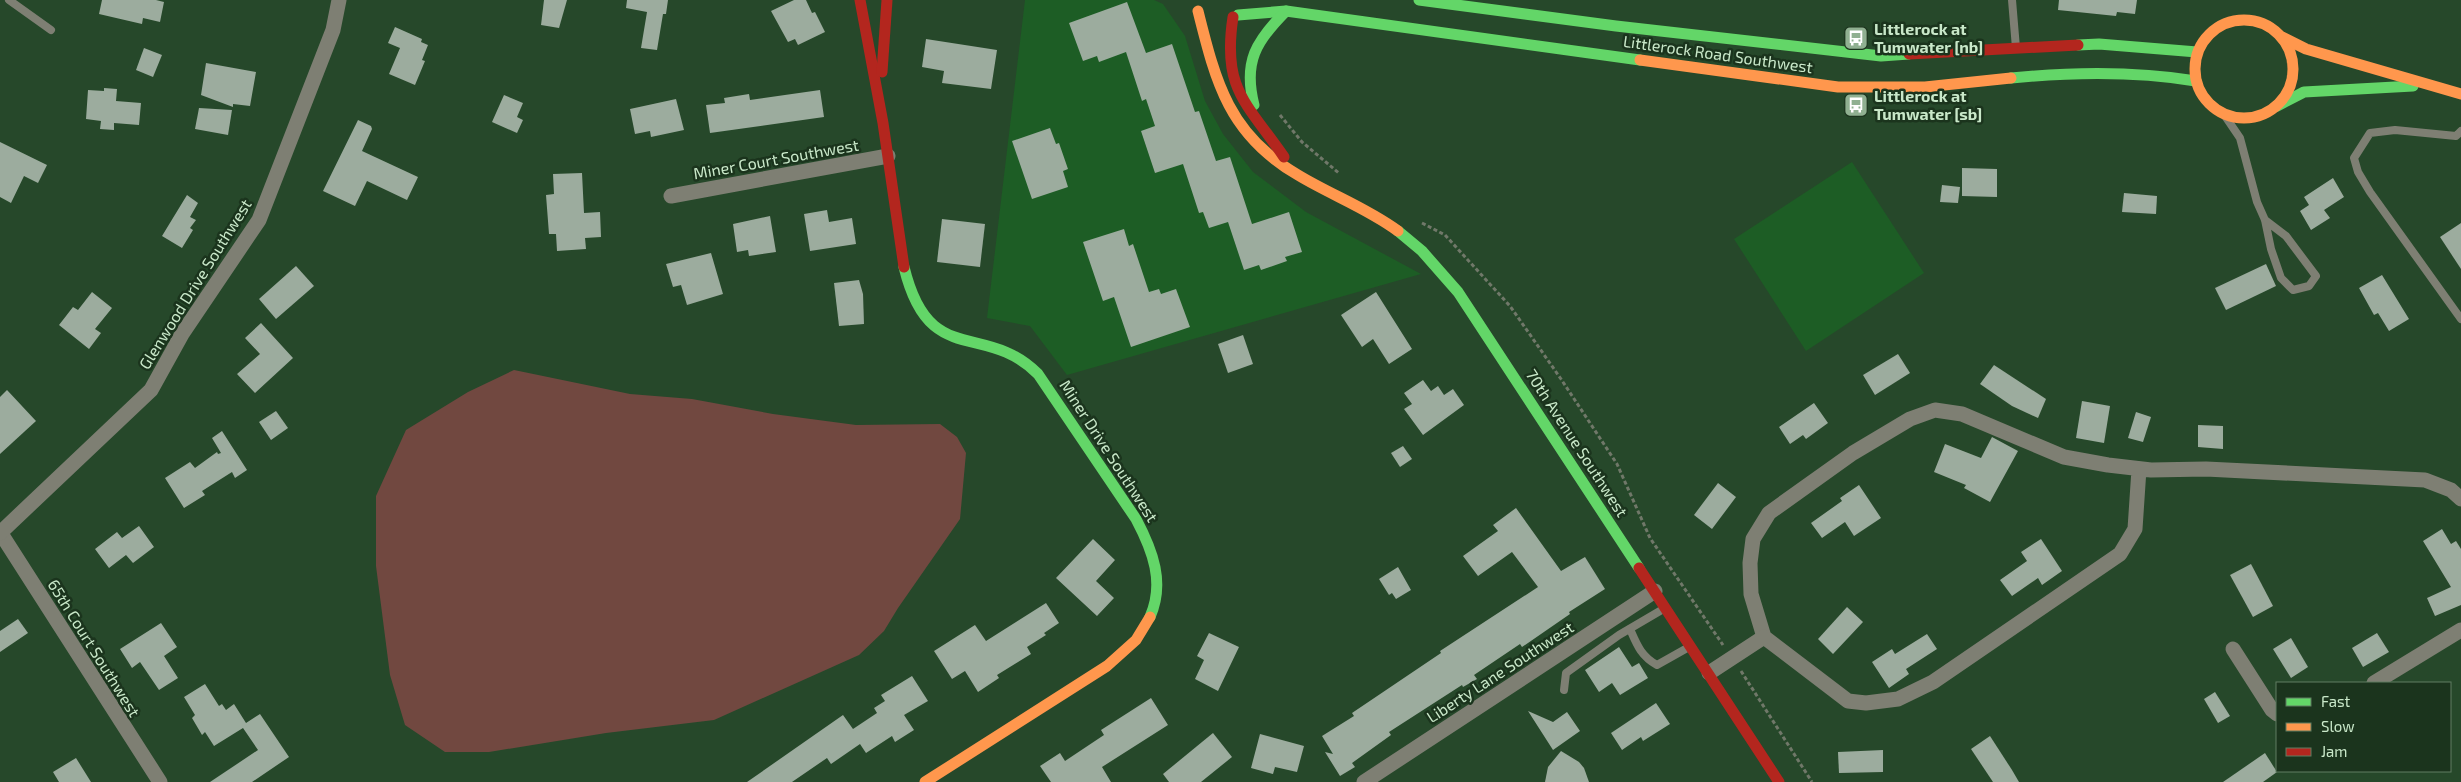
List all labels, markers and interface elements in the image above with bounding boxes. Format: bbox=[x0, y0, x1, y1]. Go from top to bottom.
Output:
place label: Littlerock at Tumwater [nb] bbox=[1874, 19, 1983, 56]
bus stop icon: Littlerock at Tumwater [nb] bbox=[1843, 25, 1869, 51]
street label: Littlerock Road Southwest bbox=[1622, 31, 1814, 76]
place label: Littlerock at Tumwater [sb] bbox=[1874, 86, 1982, 123]
bus stop icon: Littlerock at Tumwater [sb] bbox=[1843, 92, 1869, 118]
street label: Miner Court Southwest bbox=[692, 135, 860, 182]
street label: Glenwood Drive Southwest bbox=[134, 195, 255, 372]
street label: 70th Avenue Southwest bbox=[1523, 365, 1632, 520]
street label: Miner Drive Southwest bbox=[1056, 376, 1162, 525]
street label: 65th Court Southwest bbox=[44, 575, 145, 720]
street label: Liberty Lane Southwest bbox=[1423, 617, 1577, 726]
legend bbox=[2276, 682, 2451, 772]
text: Fast bbox=[2321, 692, 2351, 710]
text: Slow bbox=[2321, 717, 2355, 735]
text: Jam bbox=[2321, 742, 2347, 760]

